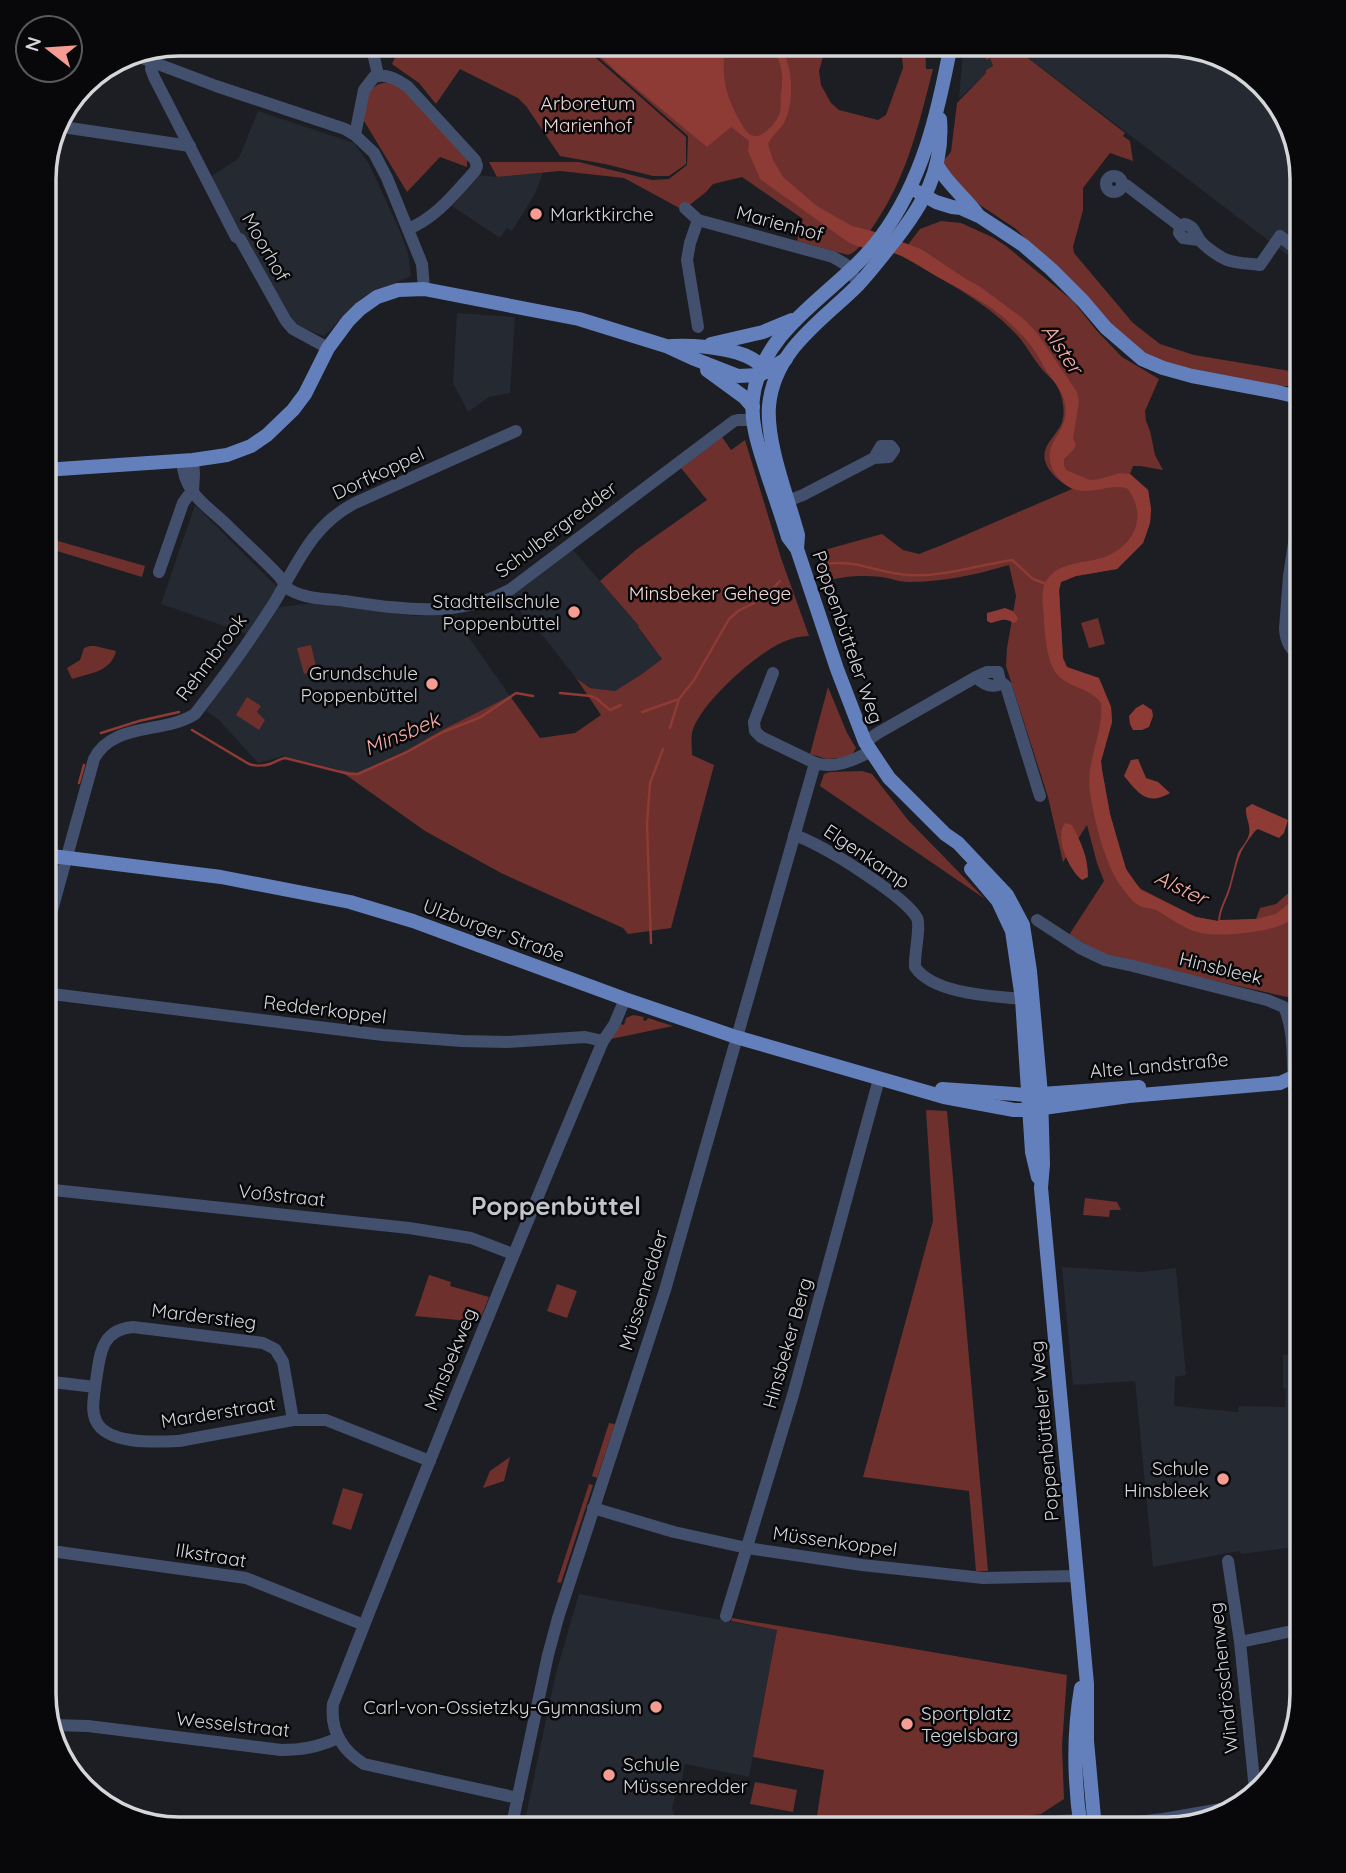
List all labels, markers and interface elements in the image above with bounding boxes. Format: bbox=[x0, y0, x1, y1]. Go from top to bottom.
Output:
north arrow bbox=[14, 14, 84, 84]
text: N bbox=[19, 34, 46, 54]
park label: Arboretum Marienhof bbox=[541, 91, 635, 137]
street label: Marienhof bbox=[734, 200, 826, 246]
place label: Marktkirche bbox=[550, 202, 654, 226]
marker: Marktkirche bbox=[528, 206, 544, 222]
street label: Moorhof bbox=[237, 208, 295, 286]
water label: Alster bbox=[1037, 318, 1091, 381]
street label: Dorfkoppel bbox=[328, 441, 428, 505]
street label: Schulbergredder bbox=[490, 475, 622, 583]
street label: Poppenbütteler Weg bbox=[807, 547, 889, 727]
park label: Minsbeker Gehege bbox=[629, 581, 791, 605]
place label: Stadtteilschule Poppenbüttel bbox=[433, 589, 560, 635]
marker: Stadtteilschule Poppenbüttel bbox=[566, 604, 582, 620]
street label: Rehmbrook bbox=[170, 609, 252, 705]
place label: Grundschule Poppenbüttel bbox=[300, 661, 418, 707]
marker: Grundschule Poppenbüttel bbox=[424, 676, 440, 692]
water label: Minsbek bbox=[360, 705, 445, 761]
street label: Elgenkamp bbox=[819, 818, 915, 894]
water label: Alster bbox=[1151, 863, 1215, 912]
street label: Ulzburger Straße bbox=[420, 893, 568, 967]
street label: Hinsbleek bbox=[1177, 946, 1265, 990]
street label: Redderkoppel bbox=[262, 990, 388, 1028]
street label: Alte Landstraße bbox=[1089, 1047, 1229, 1083]
street label: Voßstraat bbox=[237, 1179, 327, 1211]
district label: Poppenbüttel bbox=[471, 1189, 641, 1222]
street label: Müssenredder bbox=[613, 1226, 673, 1353]
street label: Hinsbeker Berg bbox=[757, 1275, 817, 1411]
street label: Marderstieg bbox=[150, 1298, 258, 1334]
street label: Minsbekweg bbox=[418, 1304, 482, 1414]
street label: Poppenbütteler Weg bbox=[1024, 1340, 1064, 1522]
street label: Marderstraat bbox=[159, 1391, 277, 1433]
place label: Schule Hinsbleek bbox=[1124, 1456, 1209, 1502]
marker: Schule Hinsbleek bbox=[1215, 1471, 1231, 1487]
street label: Müssenkoppel bbox=[771, 1520, 899, 1562]
street label: Ilkstraat bbox=[174, 1538, 248, 1572]
street label: Windröschenweg bbox=[1203, 1601, 1243, 1755]
place label: Carl-von-Ossietzky-Gymnasium bbox=[363, 1695, 642, 1719]
marker: Carl-von-Ossietzky-Gymnasium bbox=[648, 1699, 664, 1715]
place label: Sportplatz Tegelsbarg bbox=[921, 1701, 1018, 1747]
street label: Wesselstraat bbox=[175, 1706, 291, 1742]
marker: Sportplatz Tegelsbarg bbox=[899, 1716, 915, 1732]
place label: Schule Müssenredder bbox=[623, 1752, 748, 1798]
marker: Schule Müssenredder bbox=[601, 1767, 617, 1783]

